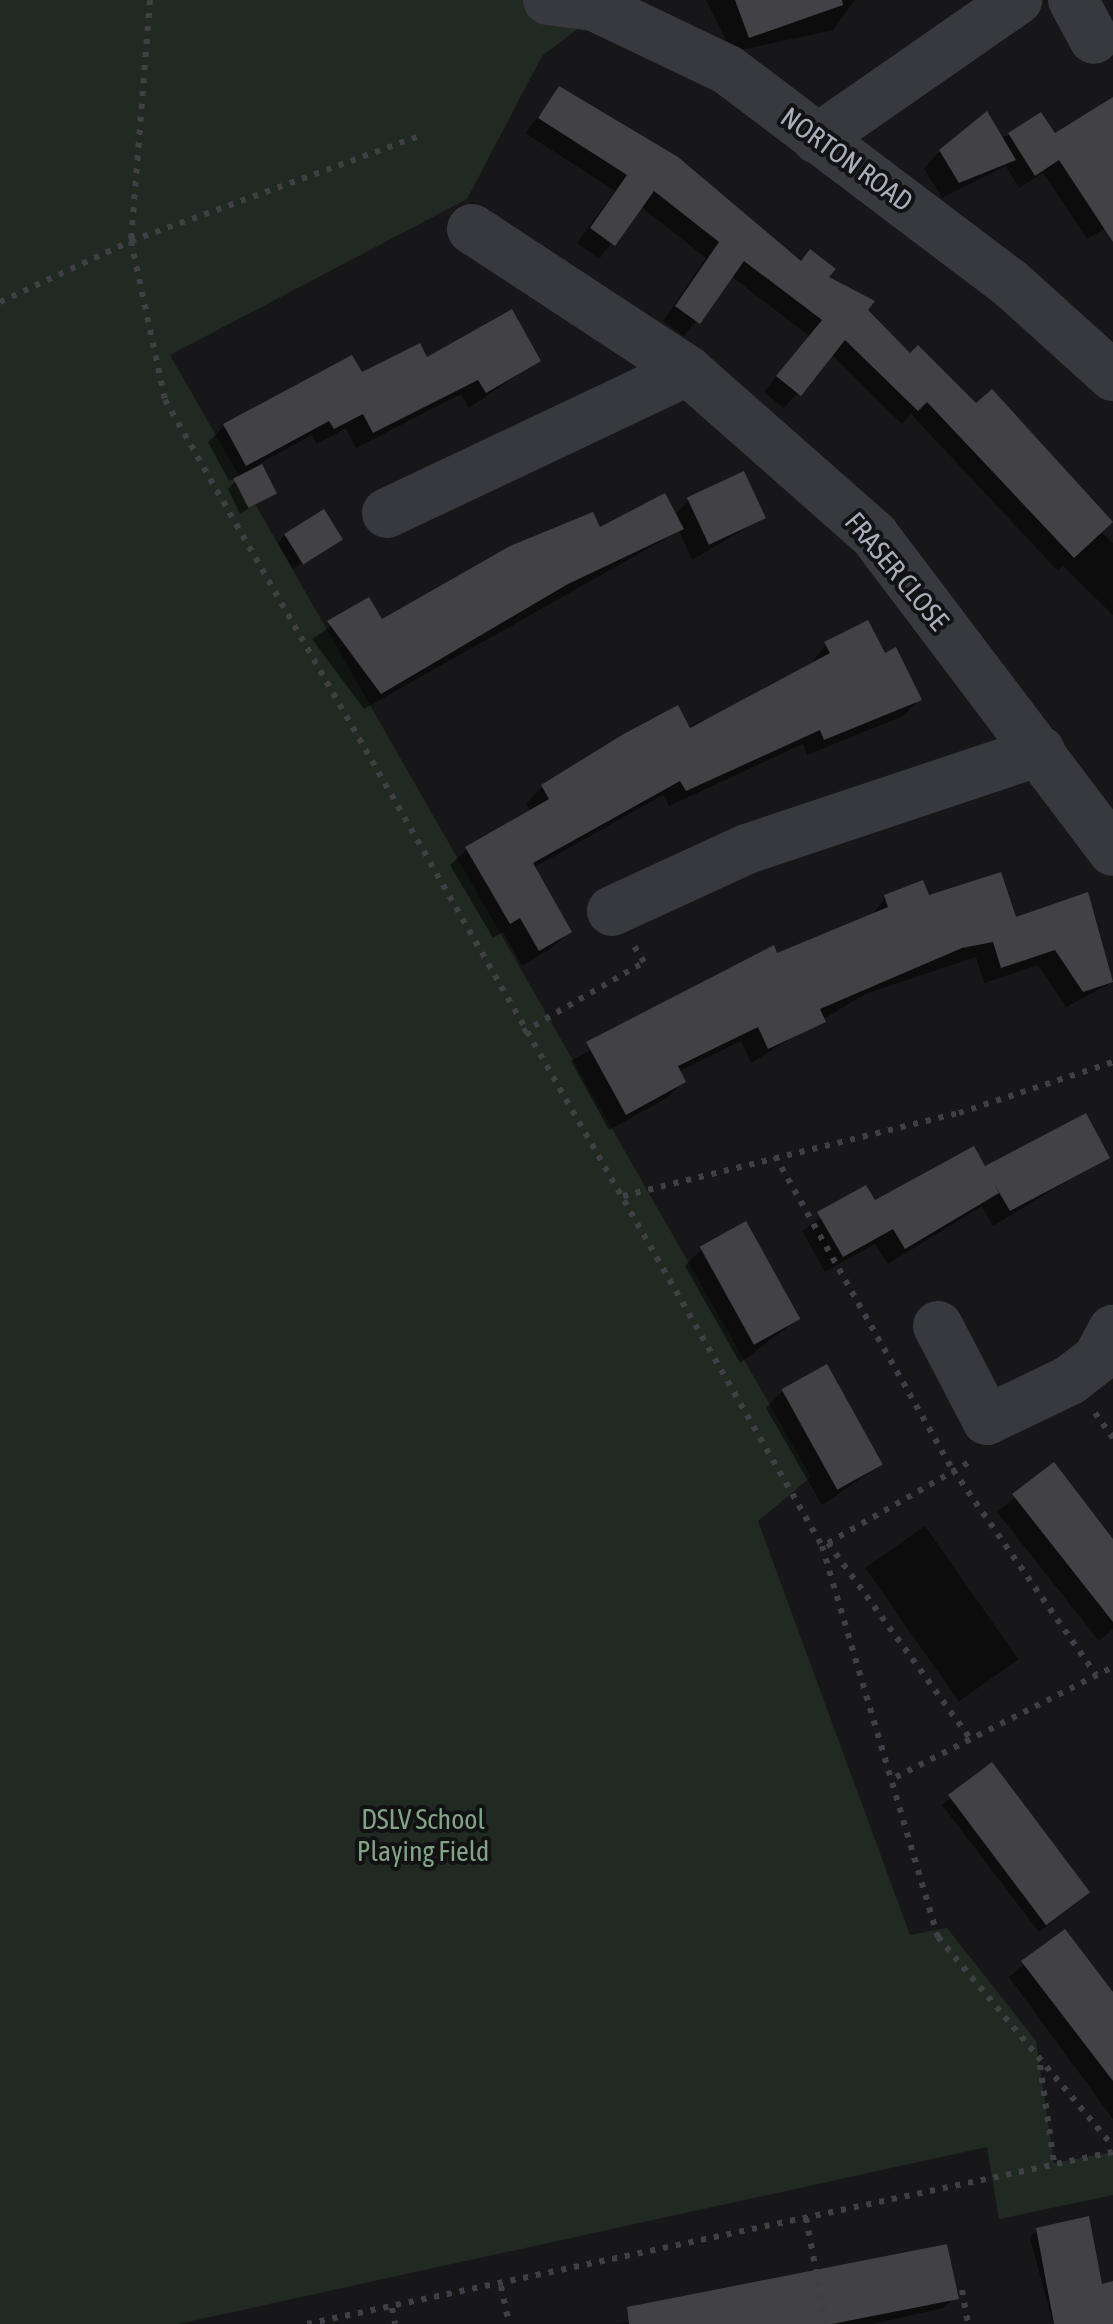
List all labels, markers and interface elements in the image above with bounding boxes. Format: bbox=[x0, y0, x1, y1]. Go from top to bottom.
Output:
street label: NORTON ROAD bbox=[775, 100, 919, 218]
street label: FRASER CLOSE bbox=[838, 505, 956, 637]
park label: DSLV School Playing Field bbox=[357, 1802, 489, 1868]

